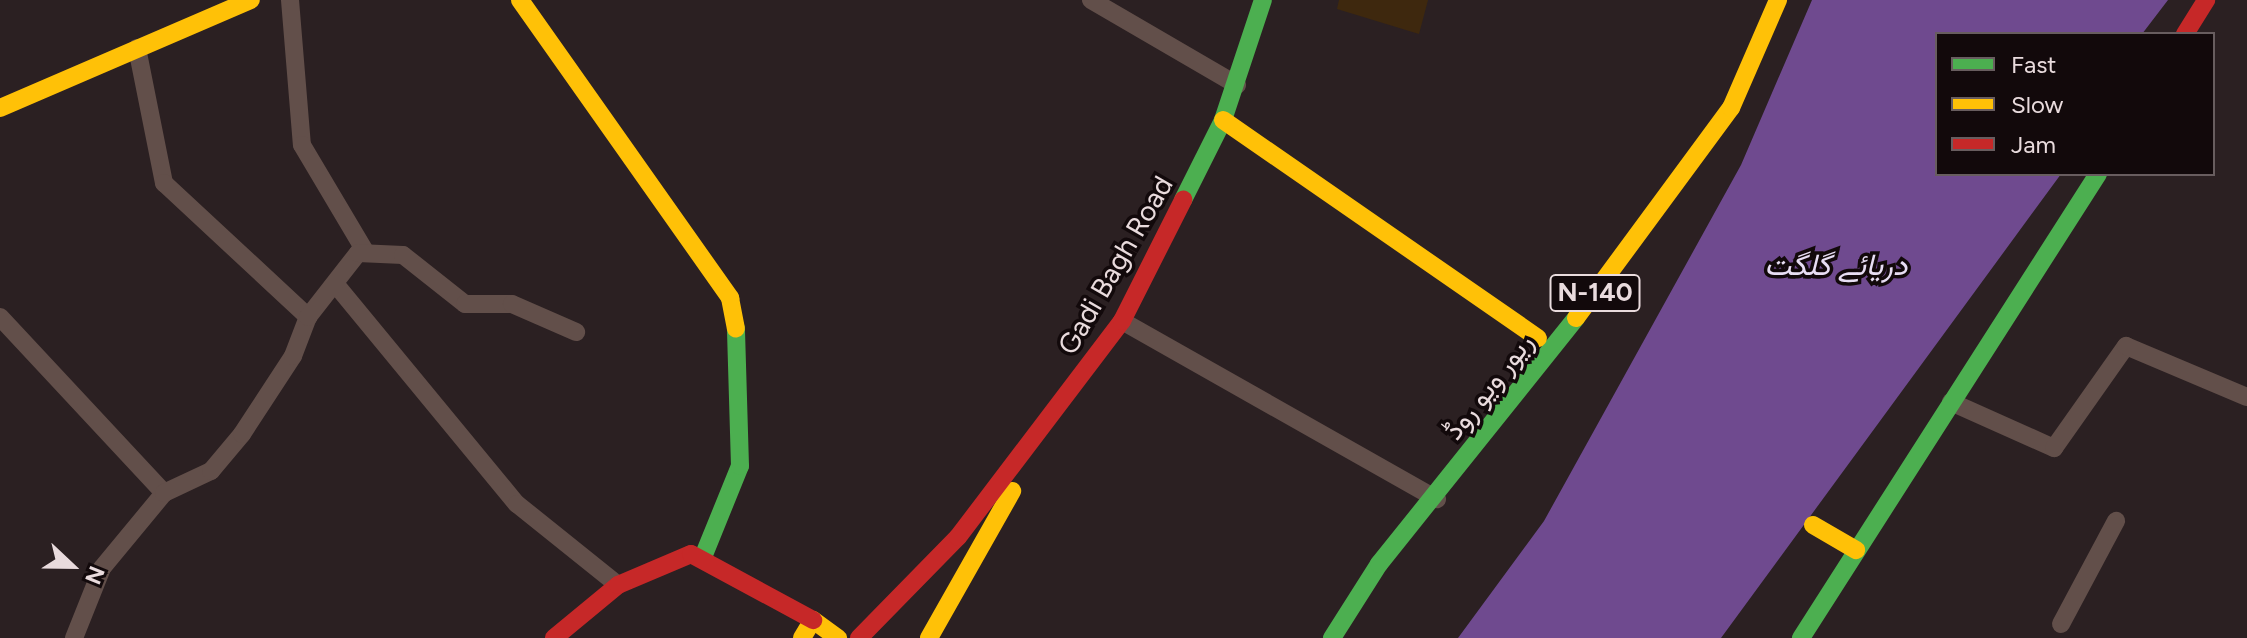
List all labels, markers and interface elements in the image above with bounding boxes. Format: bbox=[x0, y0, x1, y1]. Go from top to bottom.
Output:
legend bbox=[1935, 32, 2215, 176]
text: Fast bbox=[2011, 50, 2056, 79]
text: Slow bbox=[2011, 90, 2063, 119]
text: Jam bbox=[2011, 130, 2056, 159]
street label: Gadi Bagh Road bbox=[1050, 170, 1180, 360]
water label: دریائے گلگت bbox=[1765, 247, 1907, 283]
road number: N-140 bbox=[1549, 271, 1641, 315]
street label: ریور ویو روڈ bbox=[1436, 326, 1540, 446]
north arrow bbox=[32, 526, 112, 606]
text: N bbox=[79, 562, 110, 588]

